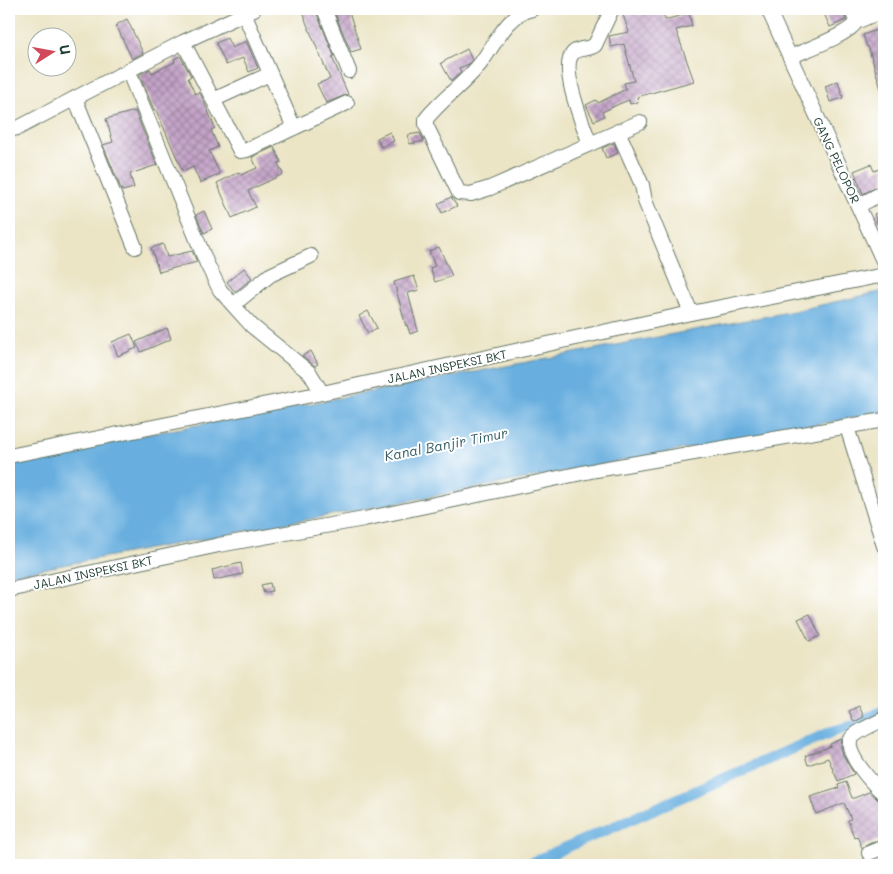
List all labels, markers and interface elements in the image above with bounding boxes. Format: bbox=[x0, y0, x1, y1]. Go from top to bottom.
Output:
north arrow bbox=[28, 28, 78, 78]
text: U bbox=[55, 43, 76, 56]
street label: GANG PELOPOR bbox=[810, 114, 864, 206]
street label: JALAN INSPEKSI BKT bbox=[386, 345, 509, 386]
water label: Kanal Banjir Timur bbox=[383, 423, 509, 465]
street label: JALAN INSPEKSI BKT bbox=[32, 551, 155, 592]

